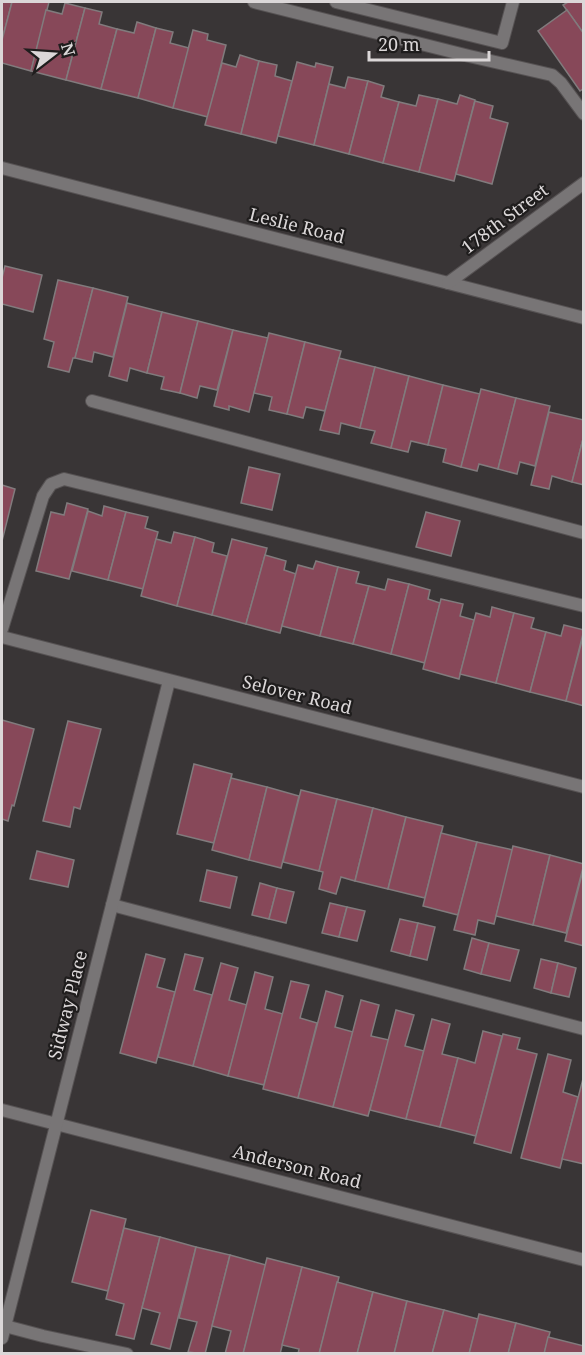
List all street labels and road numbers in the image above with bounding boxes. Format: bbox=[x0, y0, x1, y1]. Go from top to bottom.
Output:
street label: 178th Street bbox=[456, 178, 553, 259]
street label: Leslie Road bbox=[247, 202, 348, 249]
street label: Selover Road bbox=[240, 669, 354, 719]
street label: Sidway Place bbox=[42, 948, 92, 1062]
street label: Anderson Road bbox=[230, 1138, 364, 1194]

